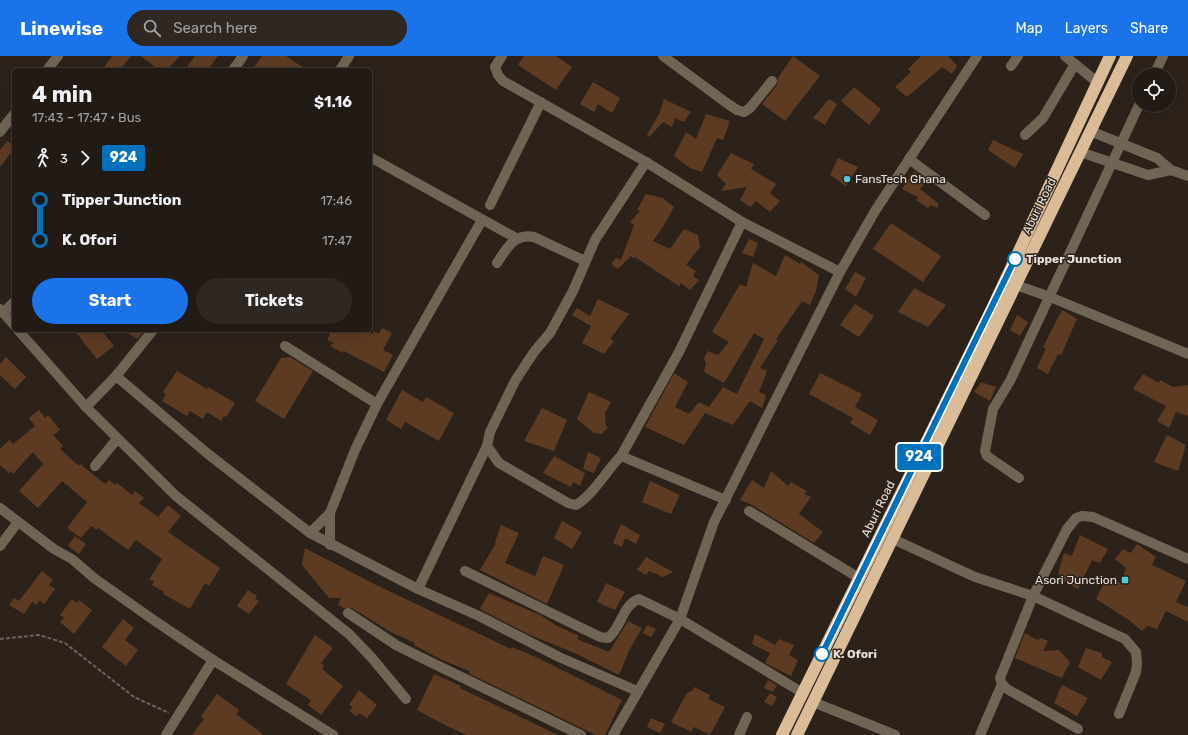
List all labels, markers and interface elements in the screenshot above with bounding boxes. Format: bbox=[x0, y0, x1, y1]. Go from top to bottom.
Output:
search box bbox=[127, 10, 407, 46]
text: Linewise bbox=[20, 17, 103, 40]
icon: search bbox=[141, 17, 163, 39]
text: Search here bbox=[173, 19, 257, 37]
text: Map bbox=[1016, 20, 1043, 37]
text: Layers bbox=[1065, 20, 1108, 37]
text: Share bbox=[1130, 20, 1168, 37]
map controls bbox=[1132, 68, 1176, 112]
button: locate bbox=[1132, 68, 1176, 112]
text: 4 min bbox=[32, 81, 92, 108]
text: $1.16 bbox=[314, 93, 352, 111]
text: 17:43 – 17:47 · Bus bbox=[32, 110, 141, 125]
icon: walk bbox=[32, 147, 54, 169]
icon: forward bbox=[74, 147, 96, 169]
text: 924 bbox=[110, 149, 137, 166]
text: 3 bbox=[60, 151, 68, 166]
place label: FansTech Ghana bbox=[855, 172, 946, 186]
marker: FansTech Ghana bbox=[842, 174, 852, 184]
street label: Aburi Road bbox=[1019, 175, 1059, 237]
text: Tipper Junction bbox=[62, 191, 181, 209]
text: 17:46 bbox=[321, 193, 352, 208]
text: K. Ofori bbox=[62, 231, 117, 249]
text: 17:47 bbox=[322, 233, 352, 248]
marker: Tipper Junction bbox=[1007, 251, 1023, 267]
place label: Tipper Junction bbox=[1026, 252, 1122, 266]
button: Start bbox=[32, 278, 188, 324]
button: Tickets bbox=[196, 278, 352, 324]
line badge: 924 bbox=[896, 444, 942, 470]
text: 924 bbox=[905, 448, 933, 465]
street label: Aburi Road bbox=[858, 478, 898, 540]
place label: Asori Junction bbox=[1035, 573, 1117, 587]
marker: Asori Junction bbox=[1120, 575, 1130, 585]
marker: K. Ofori bbox=[814, 646, 830, 662]
place label: K. Ofori bbox=[833, 647, 877, 661]

